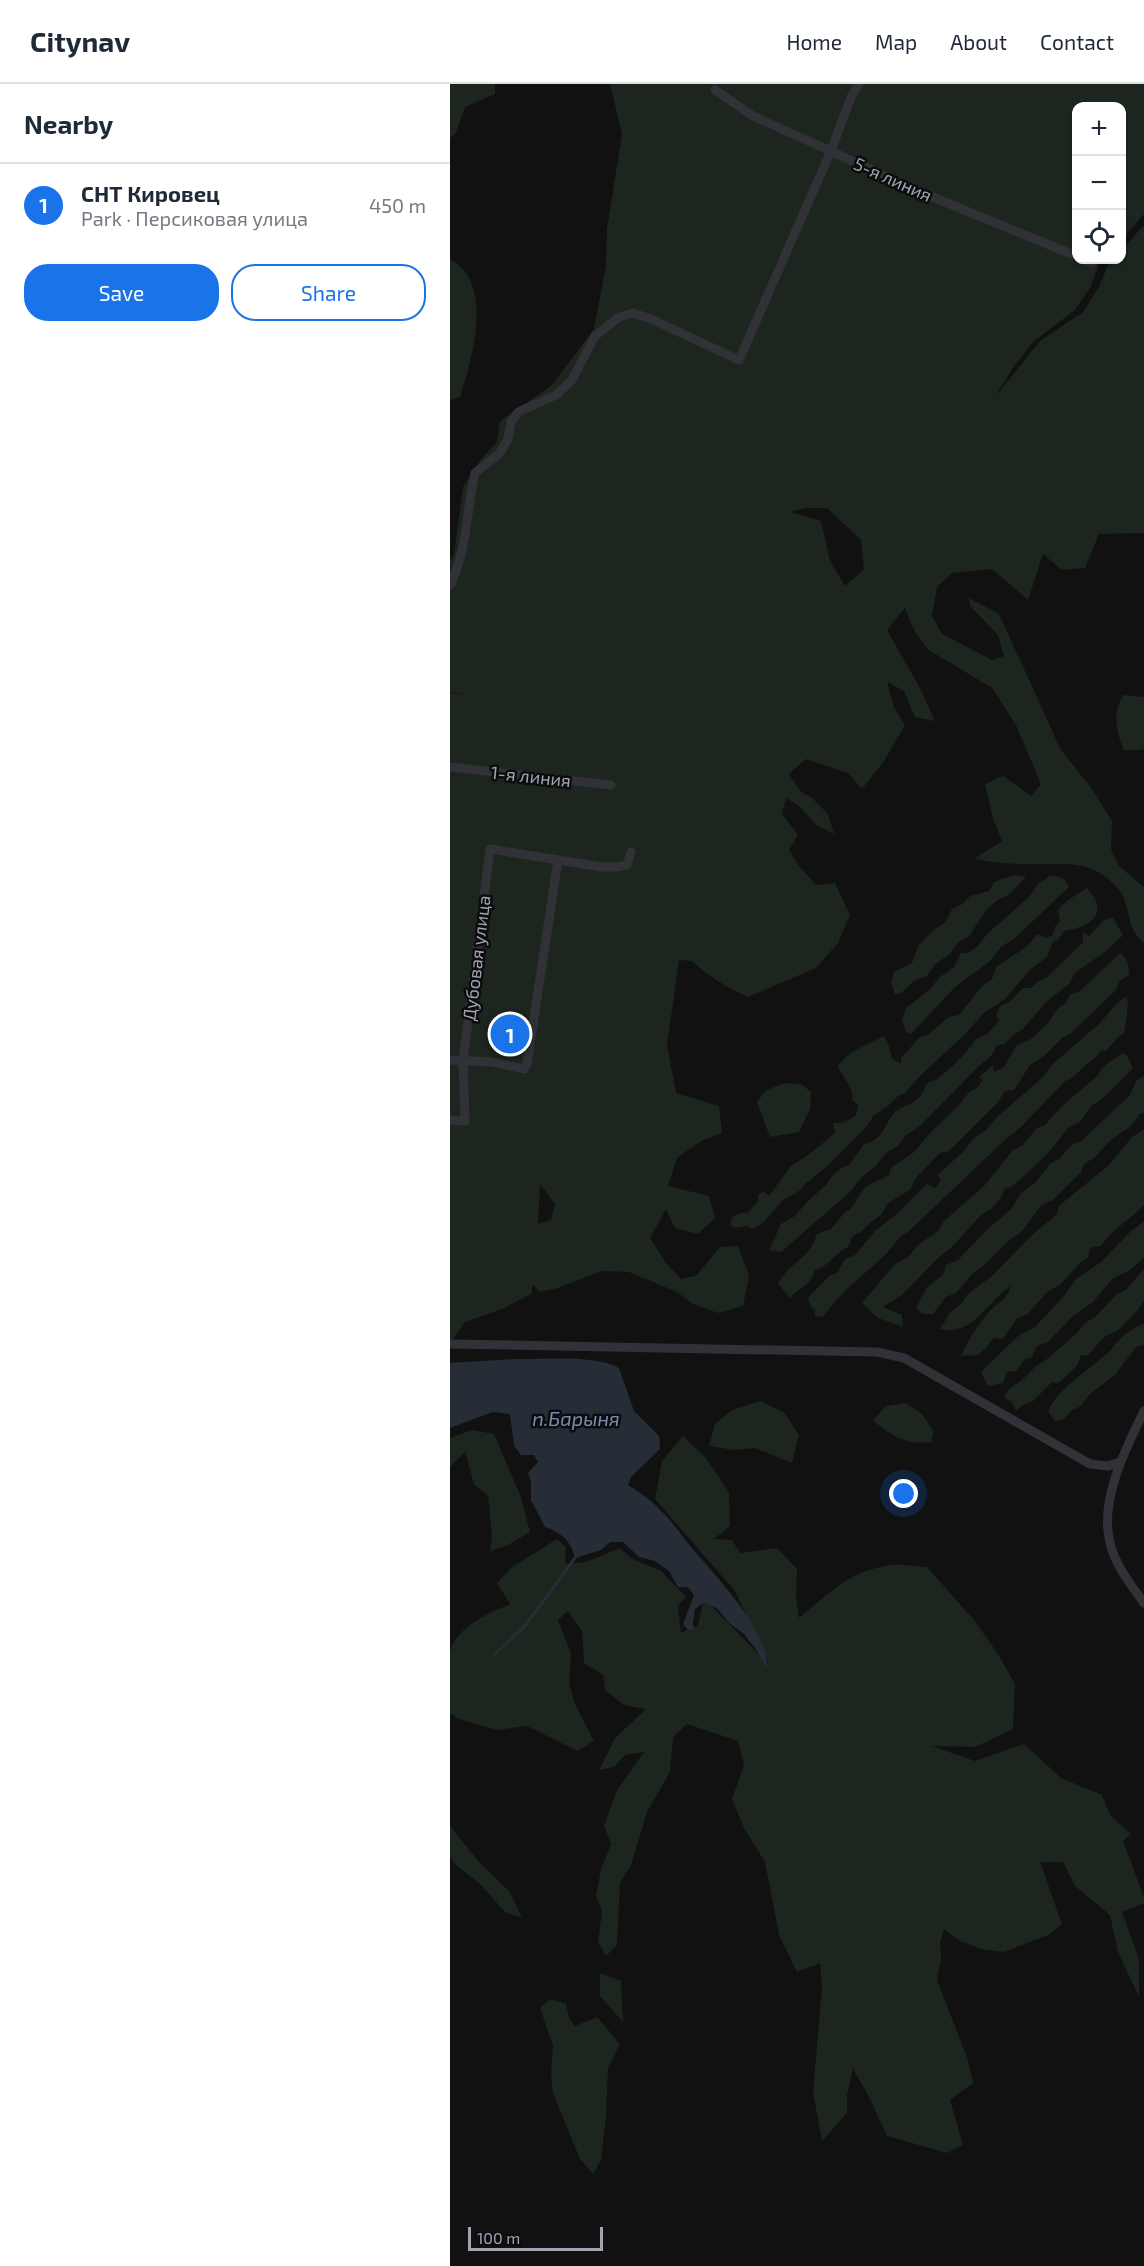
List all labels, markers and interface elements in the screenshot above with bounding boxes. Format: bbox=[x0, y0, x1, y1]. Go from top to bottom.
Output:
text: Citynav bbox=[30, 24, 130, 58]
text: Home bbox=[786, 29, 842, 54]
text: Map bbox=[875, 29, 917, 54]
text: About bbox=[950, 29, 1007, 54]
text: Contact bbox=[1040, 29, 1114, 54]
map controls bbox=[1072, 102, 1126, 264]
button: + bbox=[1072, 102, 1126, 156]
text: Nearby bbox=[24, 108, 113, 139]
street label: 5-я линия bbox=[851, 152, 935, 206]
button: − bbox=[1072, 156, 1126, 210]
text: СНТ Кировец bbox=[81, 180, 220, 206]
text: 1 bbox=[39, 193, 48, 217]
text: 450 m bbox=[369, 193, 426, 217]
text: Park · Персиковая улица bbox=[81, 206, 308, 230]
button: locate bbox=[1072, 210, 1126, 264]
button: Save bbox=[24, 264, 219, 321]
button: Share bbox=[231, 264, 426, 321]
street label: 1-я линия bbox=[490, 761, 572, 791]
street label: Дубовая улица bbox=[457, 894, 495, 1022]
pin: 1 bbox=[490, 1012, 530, 1056]
water label: п.Барыня bbox=[532, 1406, 620, 1430]
your location bbox=[889, 1479, 918, 1508]
scale bar bbox=[468, 2224, 603, 2252]
text: 100 m bbox=[477, 2228, 520, 2247]

